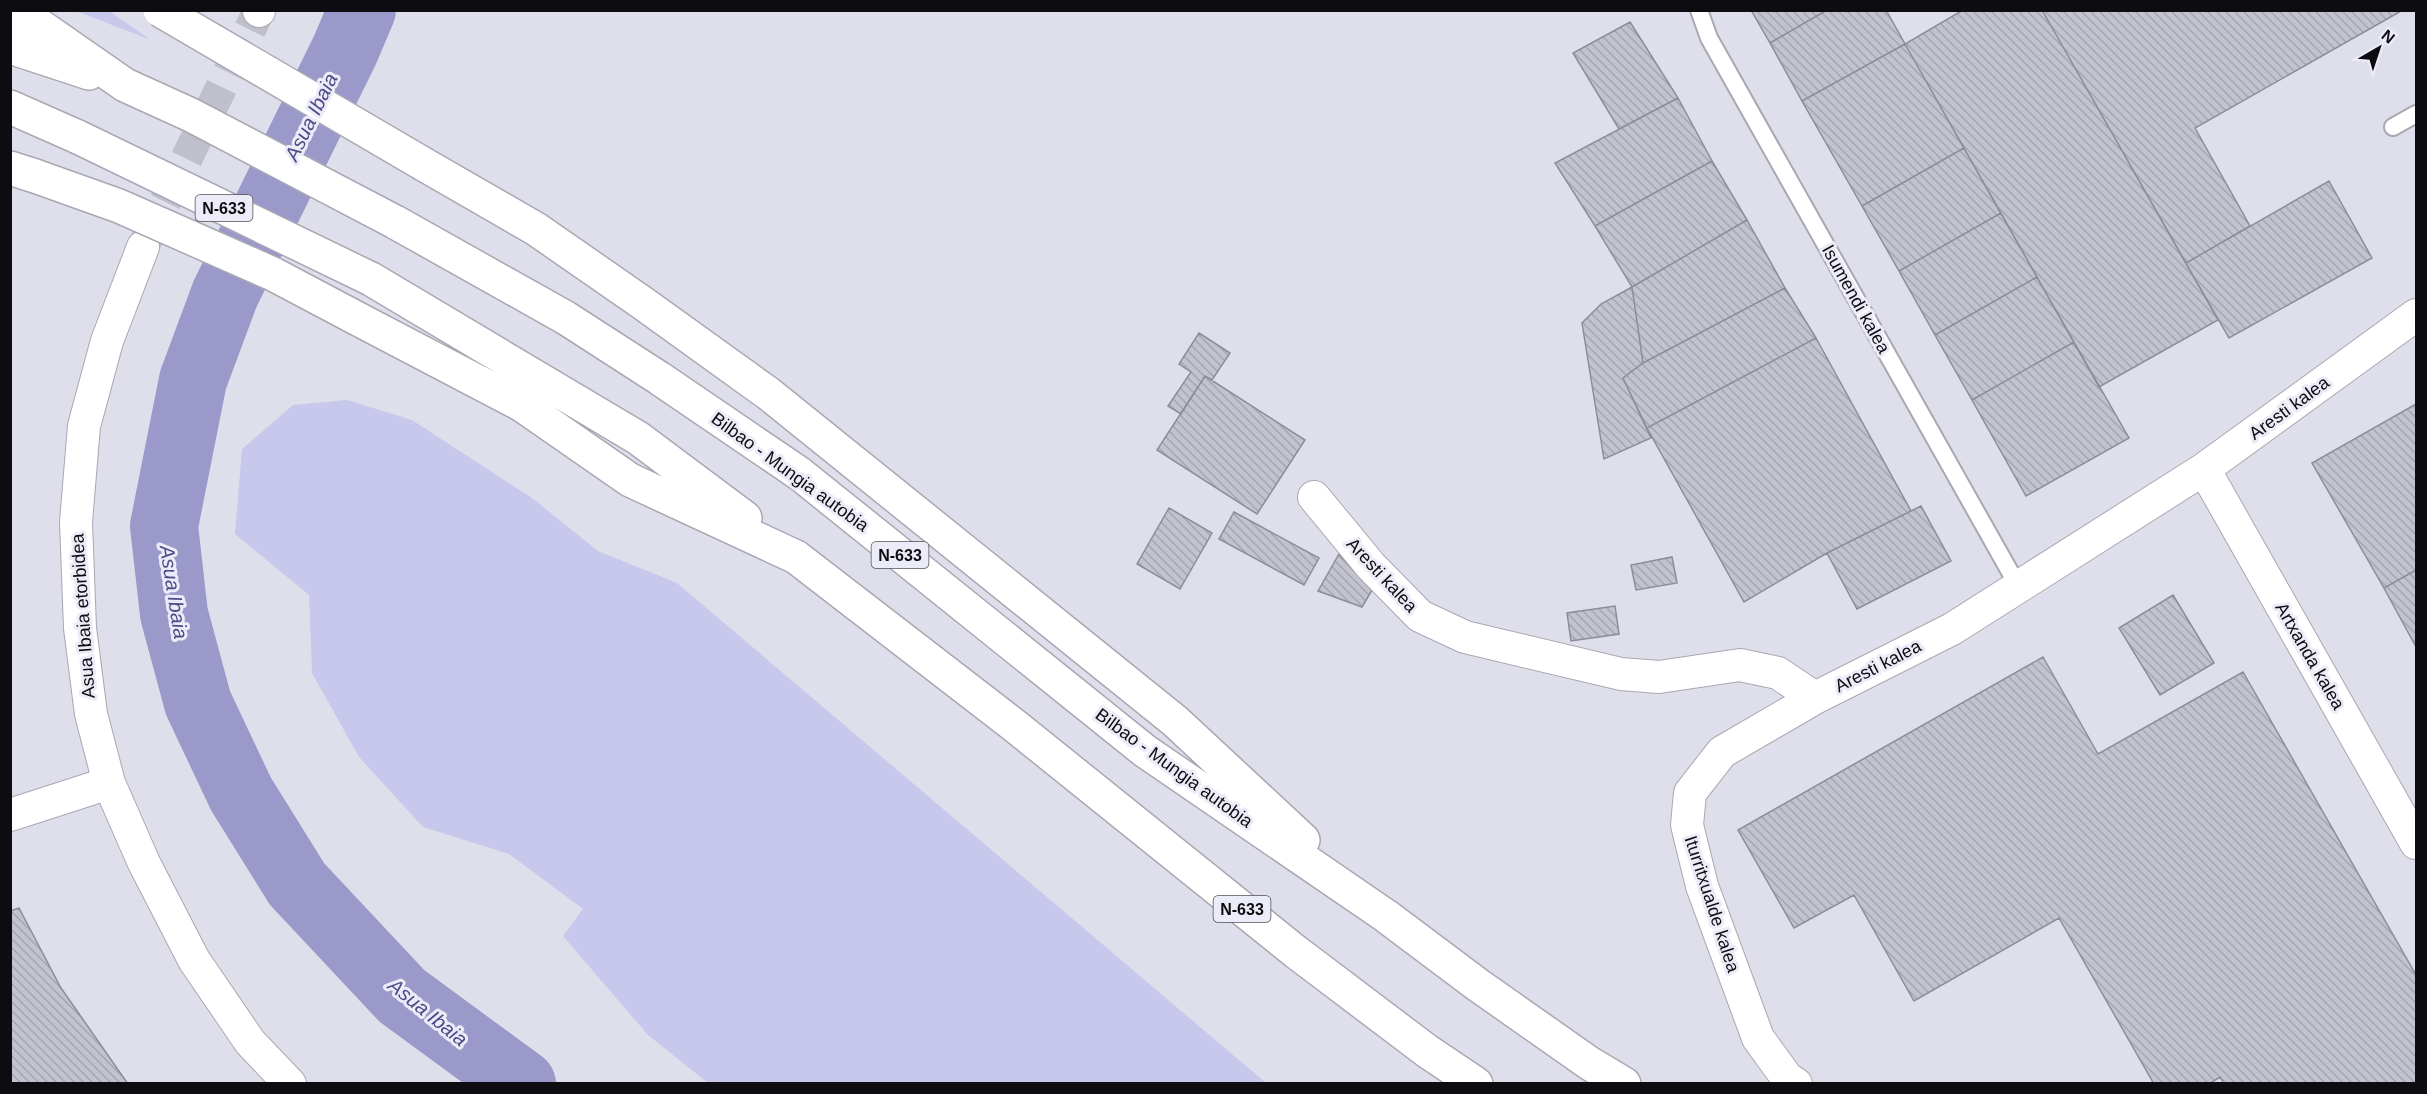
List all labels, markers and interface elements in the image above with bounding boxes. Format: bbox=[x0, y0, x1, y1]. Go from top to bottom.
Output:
north arrow bbox=[2349, 18, 2409, 78]
text: N bbox=[2378, 26, 2398, 47]
water label: Asua Ibaia bbox=[280, 70, 342, 165]
road number: N-633 bbox=[196, 195, 252, 221]
street label: Isumendi kalea bbox=[1818, 241, 1895, 358]
street label: Aresti kalea bbox=[2245, 372, 2334, 444]
street label: Bilbao - Mungia autobia bbox=[708, 408, 873, 536]
street label: Asua Ibaia etorbidea bbox=[67, 532, 99, 699]
street label: Aresti kalea bbox=[1343, 534, 1422, 617]
road number: N-633 bbox=[872, 542, 928, 568]
water label: Asua Ibaia bbox=[156, 543, 192, 640]
street label: Artxanda kalea bbox=[2271, 599, 2349, 714]
street label: Aresti kalea bbox=[1832, 635, 1925, 696]
street label: Bilbao - Mungia autobia bbox=[1092, 704, 1257, 832]
street label: Iturritxualde kalea bbox=[1681, 833, 1744, 976]
road number: N-633 bbox=[1214, 896, 1270, 922]
water label: Asua Ibaia bbox=[384, 973, 472, 1050]

